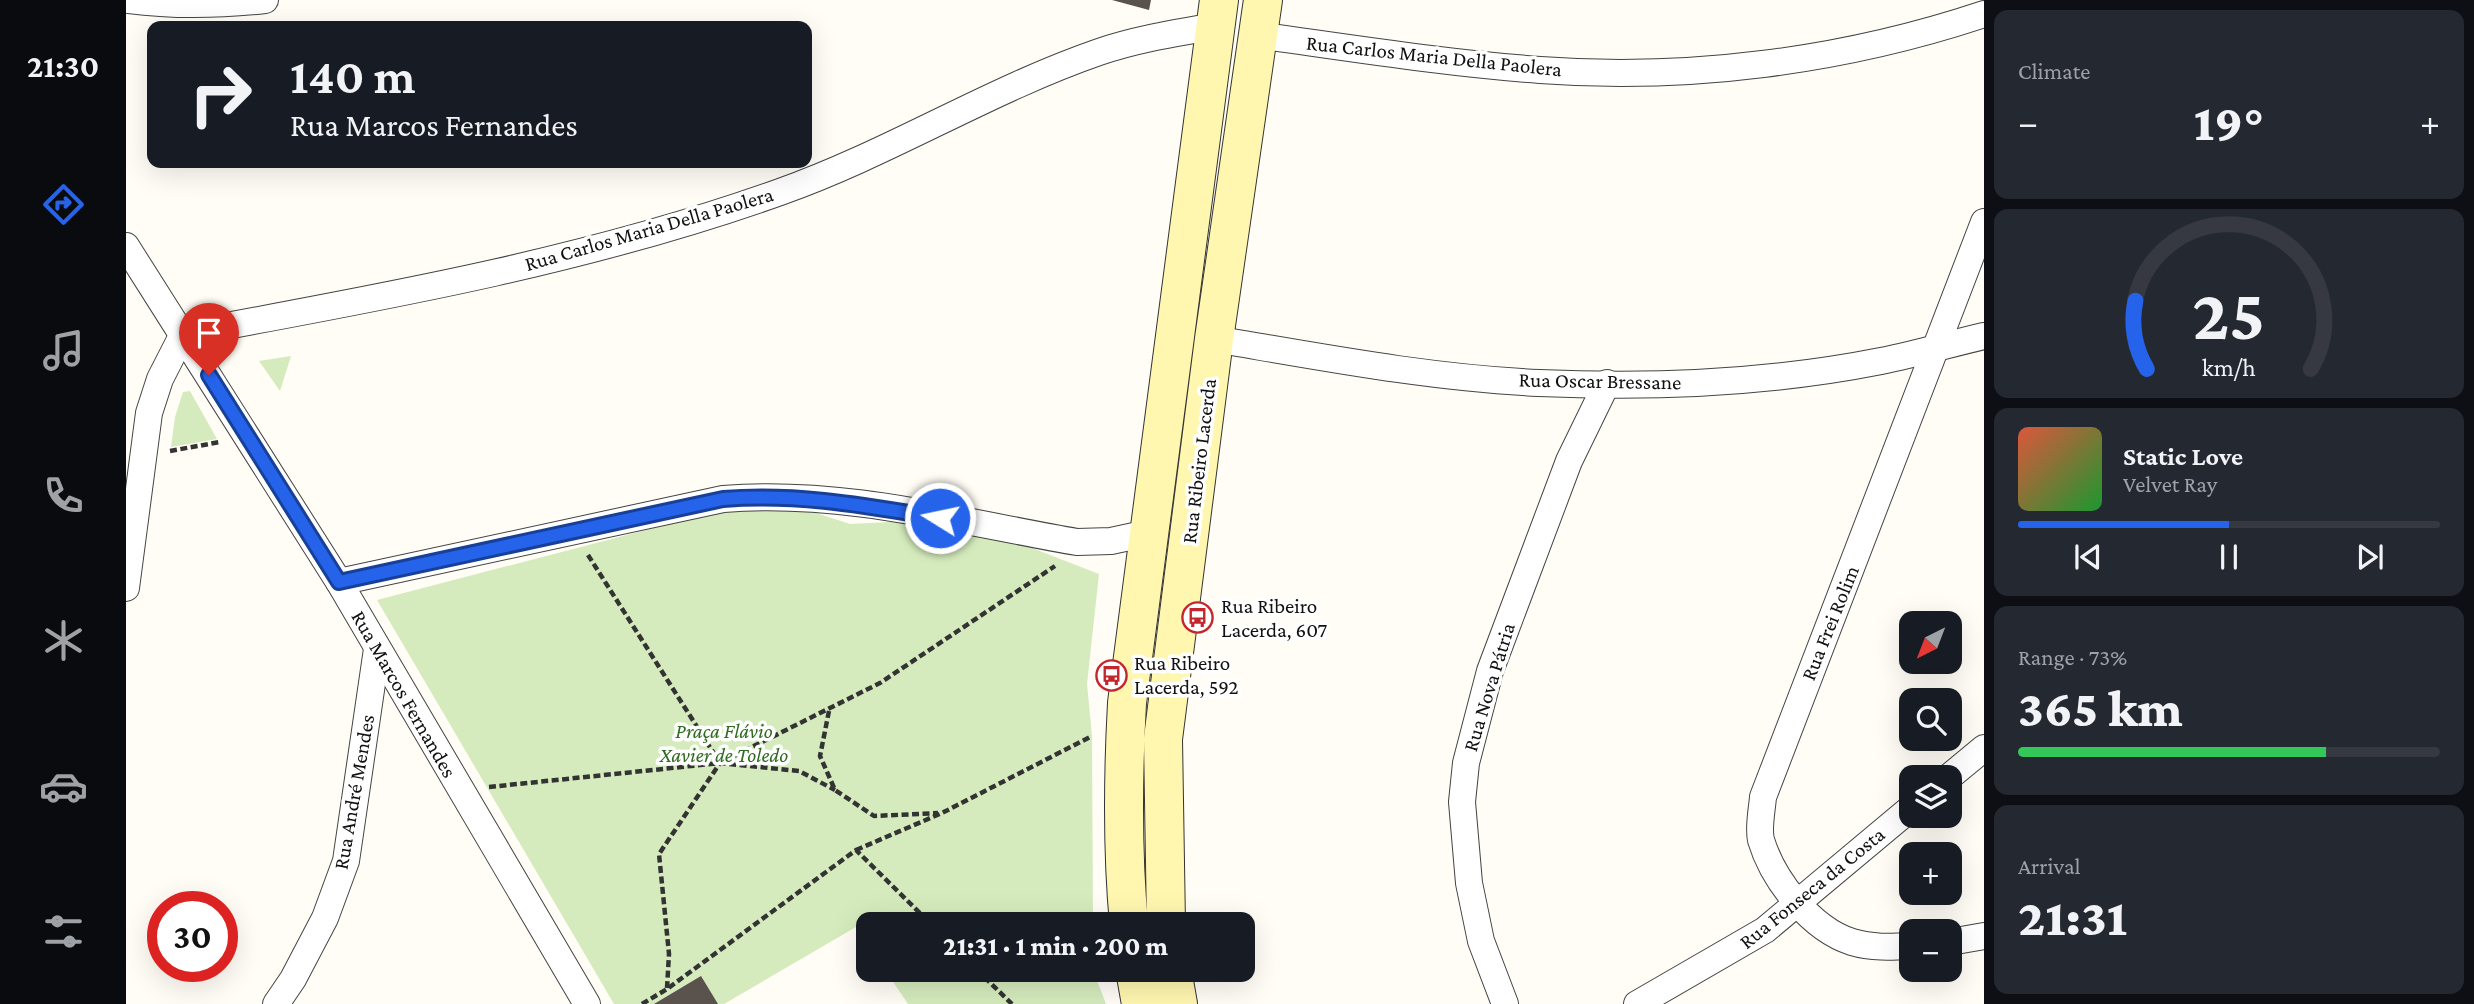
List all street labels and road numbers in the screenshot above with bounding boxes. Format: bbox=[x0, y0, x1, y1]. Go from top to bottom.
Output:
street label: Rua Carlos Maria Della Paolera bbox=[1305, 31, 1563, 81]
street label: Rua Carlos Maria Della Paolera bbox=[522, 182, 776, 276]
street label: Rua Oscar Bressane bbox=[1518, 368, 1682, 394]
street label: Rua Ribeiro Lacerda bbox=[1177, 377, 1221, 545]
street label: Rua Frei Rolim bbox=[1796, 562, 1864, 684]
street label: Rua Marcos Fernandes bbox=[346, 606, 462, 782]
street label: Rua Nova Pátria bbox=[1458, 620, 1520, 754]
street label: Rua André Mendes bbox=[329, 713, 379, 871]
street label: Rua Fonseca da Costa bbox=[1735, 822, 1890, 954]

